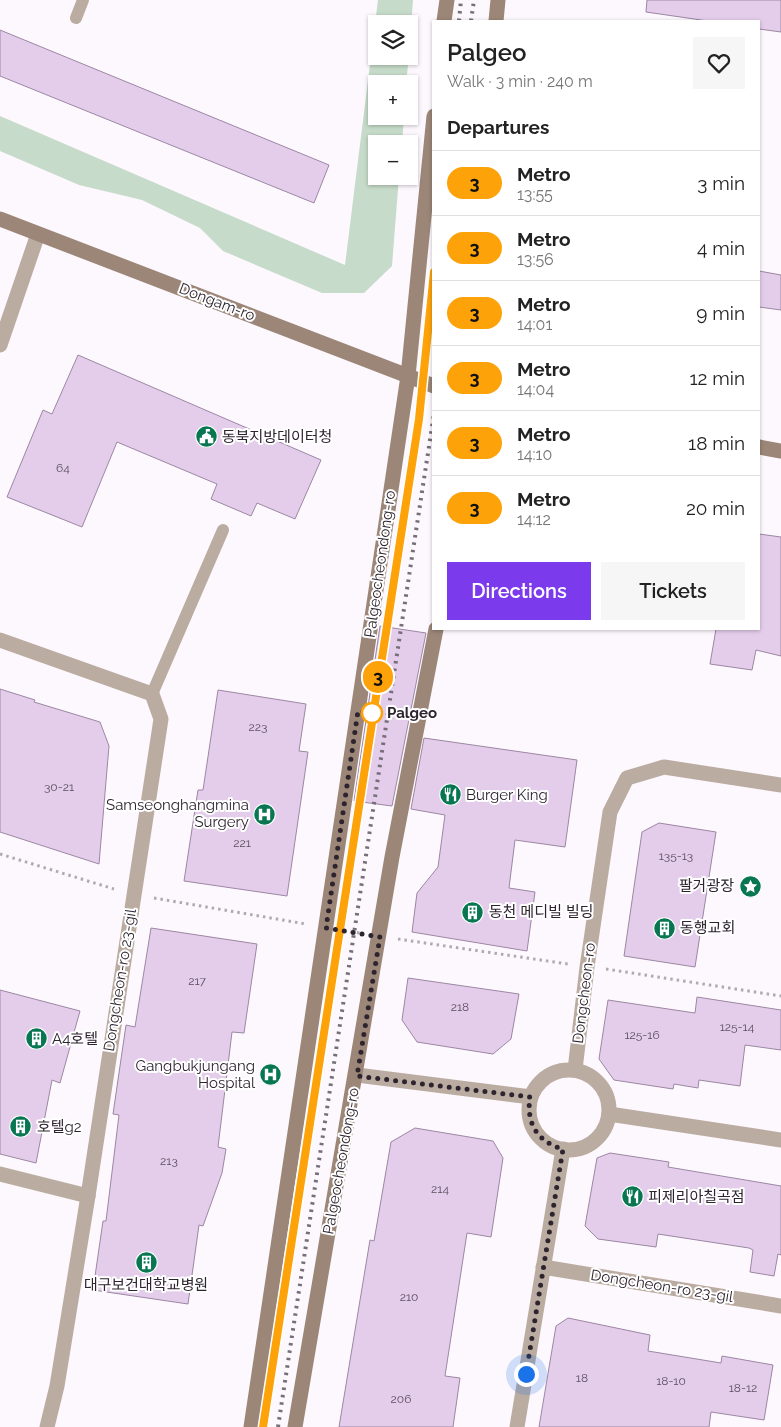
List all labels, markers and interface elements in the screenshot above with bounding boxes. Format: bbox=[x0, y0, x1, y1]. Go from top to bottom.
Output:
map controls bbox=[368, 15, 418, 185]
button: layers bbox=[368, 15, 418, 65]
button: heart bbox=[693, 37, 745, 89]
text: Palgeo bbox=[447, 38, 526, 67]
text: Walk · 3 min · 240 m bbox=[447, 72, 593, 91]
button: + bbox=[368, 75, 418, 125]
text: Departures bbox=[447, 116, 549, 138]
button: − bbox=[368, 135, 418, 185]
text: Metro bbox=[517, 163, 571, 185]
text: 3 bbox=[469, 172, 480, 193]
text: 3 min bbox=[697, 172, 745, 194]
text: 13:55 bbox=[517, 185, 553, 204]
text: Metro bbox=[517, 228, 571, 250]
text: 3 bbox=[469, 237, 480, 258]
text: 4 min bbox=[697, 237, 745, 259]
text: 13:56 bbox=[517, 250, 554, 269]
street label: Dongam-ro bbox=[176, 279, 258, 325]
text: Metro bbox=[517, 293, 571, 315]
text: 3 bbox=[469, 302, 480, 323]
text: 9 min bbox=[696, 302, 745, 324]
text: 14:01 bbox=[517, 315, 552, 334]
text: Metro bbox=[517, 358, 571, 380]
text: 3 bbox=[469, 367, 480, 388]
text: 12 min bbox=[689, 367, 745, 389]
text: 14:04 bbox=[517, 380, 554, 399]
text: Metro bbox=[517, 423, 571, 445]
public building icon: 동북지방데이터청 bbox=[194, 425, 218, 449]
place label: 동북지방데이터청 bbox=[222, 428, 332, 446]
text: 3 bbox=[469, 432, 480, 453]
text: 18 min bbox=[688, 432, 745, 454]
text: 14:10 bbox=[517, 445, 552, 464]
house number: 64 bbox=[56, 461, 70, 475]
text: Metro bbox=[517, 488, 571, 510]
street label: Palgeocheondong-ro bbox=[361, 489, 399, 639]
text: 3 bbox=[469, 497, 480, 518]
text: 20 min bbox=[686, 497, 745, 519]
text: 14:12 bbox=[517, 510, 551, 529]
button: Directions bbox=[447, 562, 591, 620]
button: Tickets bbox=[601, 562, 745, 620]
line badge: 3 bbox=[362, 661, 394, 693]
text: 3 bbox=[373, 666, 383, 687]
marker: Palgeo bbox=[361, 702, 383, 724]
place label: Palgeo bbox=[387, 704, 437, 722]
house number: 223 bbox=[249, 720, 267, 734]
house number: 30-21 bbox=[44, 780, 74, 794]
restaurant icon: Burger King bbox=[438, 783, 462, 807]
place label: Burger King bbox=[466, 786, 548, 804]
place label: Samseonghangmina Surgery bbox=[106, 796, 249, 831]
hospital icon: Samseonghangmina Surgery bbox=[253, 802, 277, 826]
house number: 221 bbox=[233, 836, 251, 850]
house number: 135-13 bbox=[659, 849, 693, 863]
place icon: 팔거광장 bbox=[738, 874, 762, 898]
place label: 팔거광장 bbox=[679, 877, 734, 895]
building icon: 동천 메디빌 빌딩 bbox=[461, 900, 485, 924]
place label: 동천 메디빌 빌딩 bbox=[489, 903, 593, 921]
street label: Dongcheon-ro 23-gil bbox=[100, 907, 140, 1053]
building icon: 동행교회 bbox=[652, 916, 676, 940]
place label: 동행교회 bbox=[680, 919, 735, 937]
street label: Dongcheon-ro bbox=[569, 942, 599, 1044]
house number: 217 bbox=[188, 974, 206, 988]
house number: 218 bbox=[451, 1000, 469, 1014]
house number: 125-14 bbox=[720, 1020, 755, 1034]
building icon: A4호텔 bbox=[24, 1027, 48, 1051]
house number: 125-16 bbox=[624, 1028, 660, 1042]
place label: A4호텔 bbox=[52, 1030, 98, 1048]
place label: Gangbukjungang Hospital bbox=[135, 1057, 256, 1092]
hospital icon: Gangbukjungang Hospital bbox=[259, 1063, 283, 1087]
street label: Palgeocheondong-ro bbox=[319, 1086, 363, 1236]
building icon: 호텔g2 bbox=[9, 1115, 33, 1139]
place label: 호텔g2 bbox=[37, 1118, 82, 1136]
house number: 213 bbox=[160, 1154, 178, 1168]
house number: 214 bbox=[431, 1182, 449, 1196]
restaurant icon: 피제리아칠곡점 bbox=[620, 1185, 644, 1209]
place label: 피제리아칠곡점 bbox=[648, 1188, 745, 1206]
building icon: 대구보건대학교병원 bbox=[134, 1250, 158, 1274]
street label: Dongcheon-ro 23-gil bbox=[589, 1266, 735, 1306]
place label: 대구보건대학교병원 bbox=[84, 1276, 208, 1294]
house number: 210 bbox=[400, 1290, 418, 1304]
your location bbox=[514, 1362, 539, 1387]
house number: 18 bbox=[576, 1371, 588, 1385]
house number: 18-10 bbox=[656, 1374, 686, 1388]
house number: 18-12 bbox=[729, 1381, 757, 1395]
house number: 206 bbox=[391, 1392, 411, 1406]

